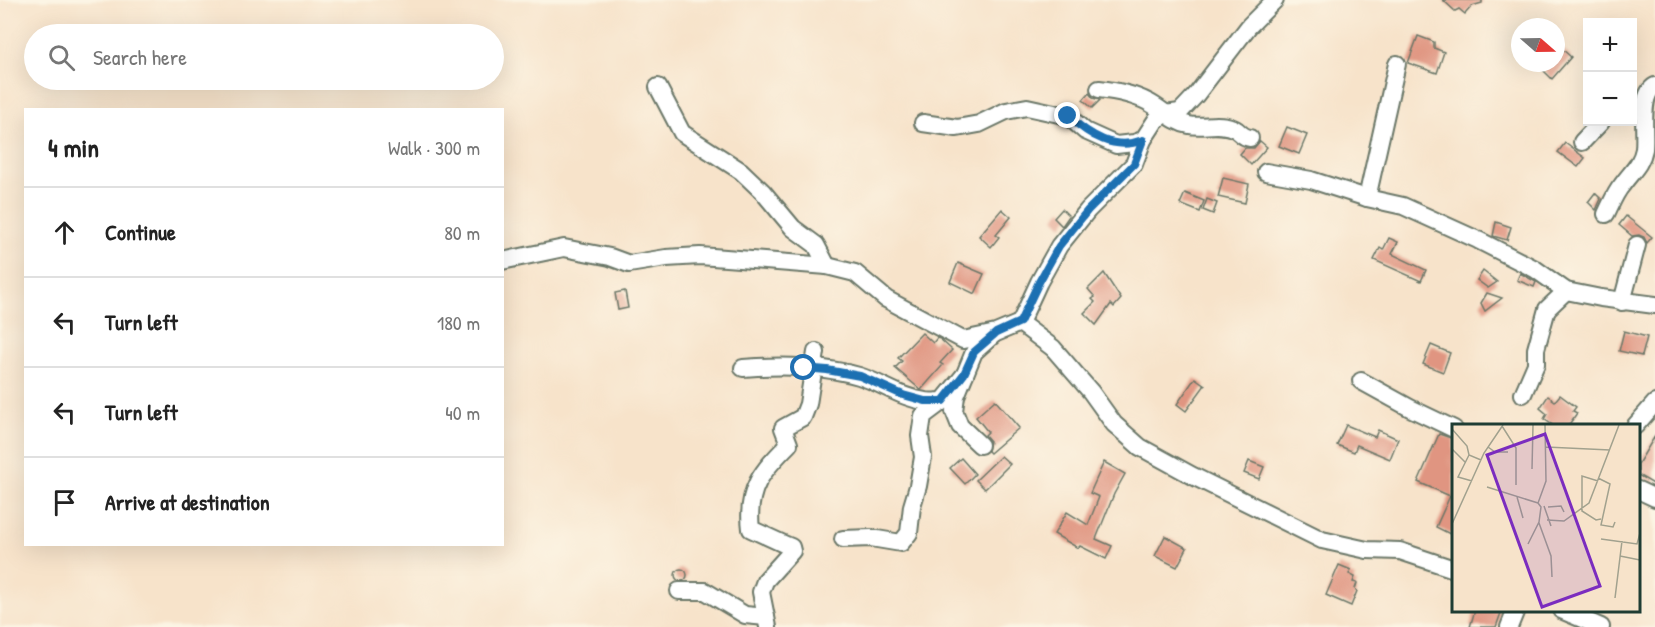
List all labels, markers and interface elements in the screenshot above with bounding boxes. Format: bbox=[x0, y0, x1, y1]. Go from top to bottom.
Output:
north arrow bbox=[1511, 18, 1565, 72]
map controls bbox=[1583, 18, 1637, 126]
button: + bbox=[1583, 18, 1637, 72]
search box bbox=[24, 24, 504, 90]
icon: search bbox=[45, 41, 78, 74]
text: Search here bbox=[93, 42, 187, 72]
button: − bbox=[1583, 72, 1637, 126]
route end bbox=[1054, 102, 1080, 128]
text: 4 min bbox=[48, 130, 99, 165]
text: Walk · 300 m bbox=[388, 134, 480, 161]
icon: ahead bbox=[48, 216, 81, 249]
text: Continue bbox=[105, 217, 176, 247]
text: 80 m bbox=[444, 219, 480, 246]
icon: left bbox=[48, 306, 81, 339]
text: Turn left bbox=[105, 307, 178, 337]
text: 180 m bbox=[437, 309, 480, 336]
route start bbox=[790, 354, 816, 380]
icon: left bbox=[48, 396, 81, 429]
text: Turn left bbox=[105, 397, 178, 427]
text: 40 m bbox=[445, 399, 480, 426]
inset map bbox=[1452, 424, 1640, 612]
icon: arrive bbox=[48, 486, 81, 519]
text: Arrive at destination bbox=[105, 487, 270, 517]

